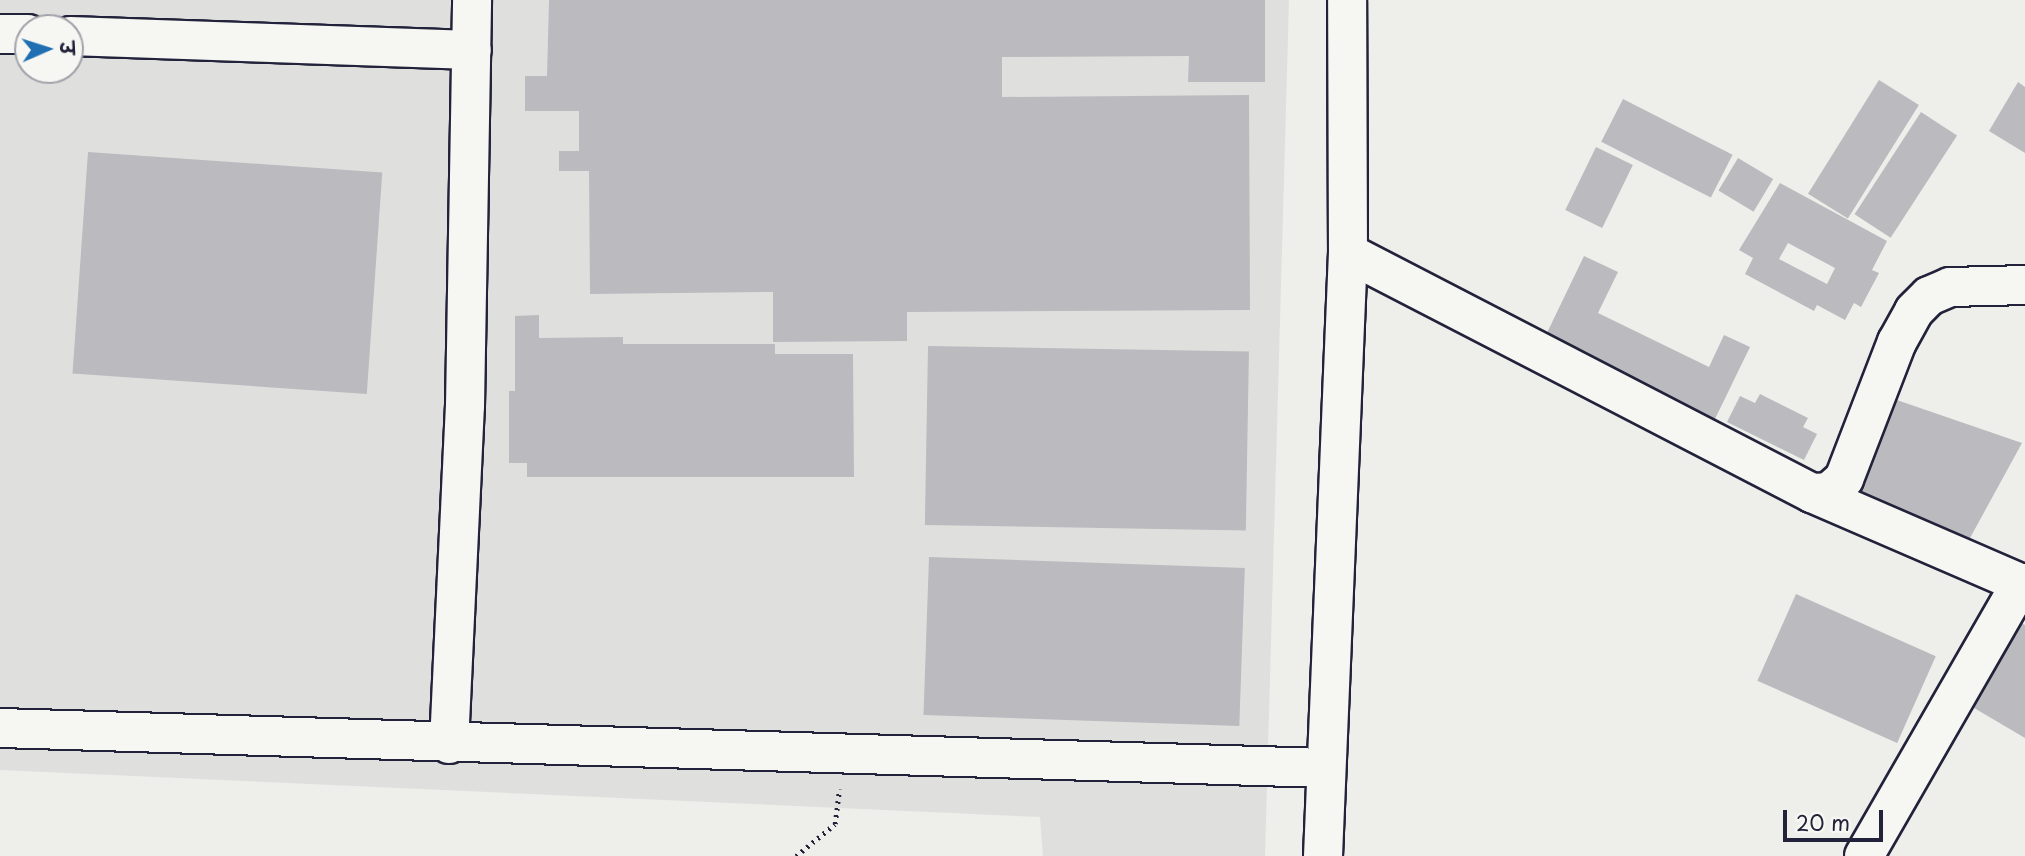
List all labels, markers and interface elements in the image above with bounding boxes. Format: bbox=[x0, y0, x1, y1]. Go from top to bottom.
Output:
north arrow bbox=[14, 14, 84, 84]
text: उ bbox=[54, 41, 82, 55]
scale bar bbox=[1787, 796, 1887, 840]
text: 20 m bbox=[1796, 806, 1850, 838]

